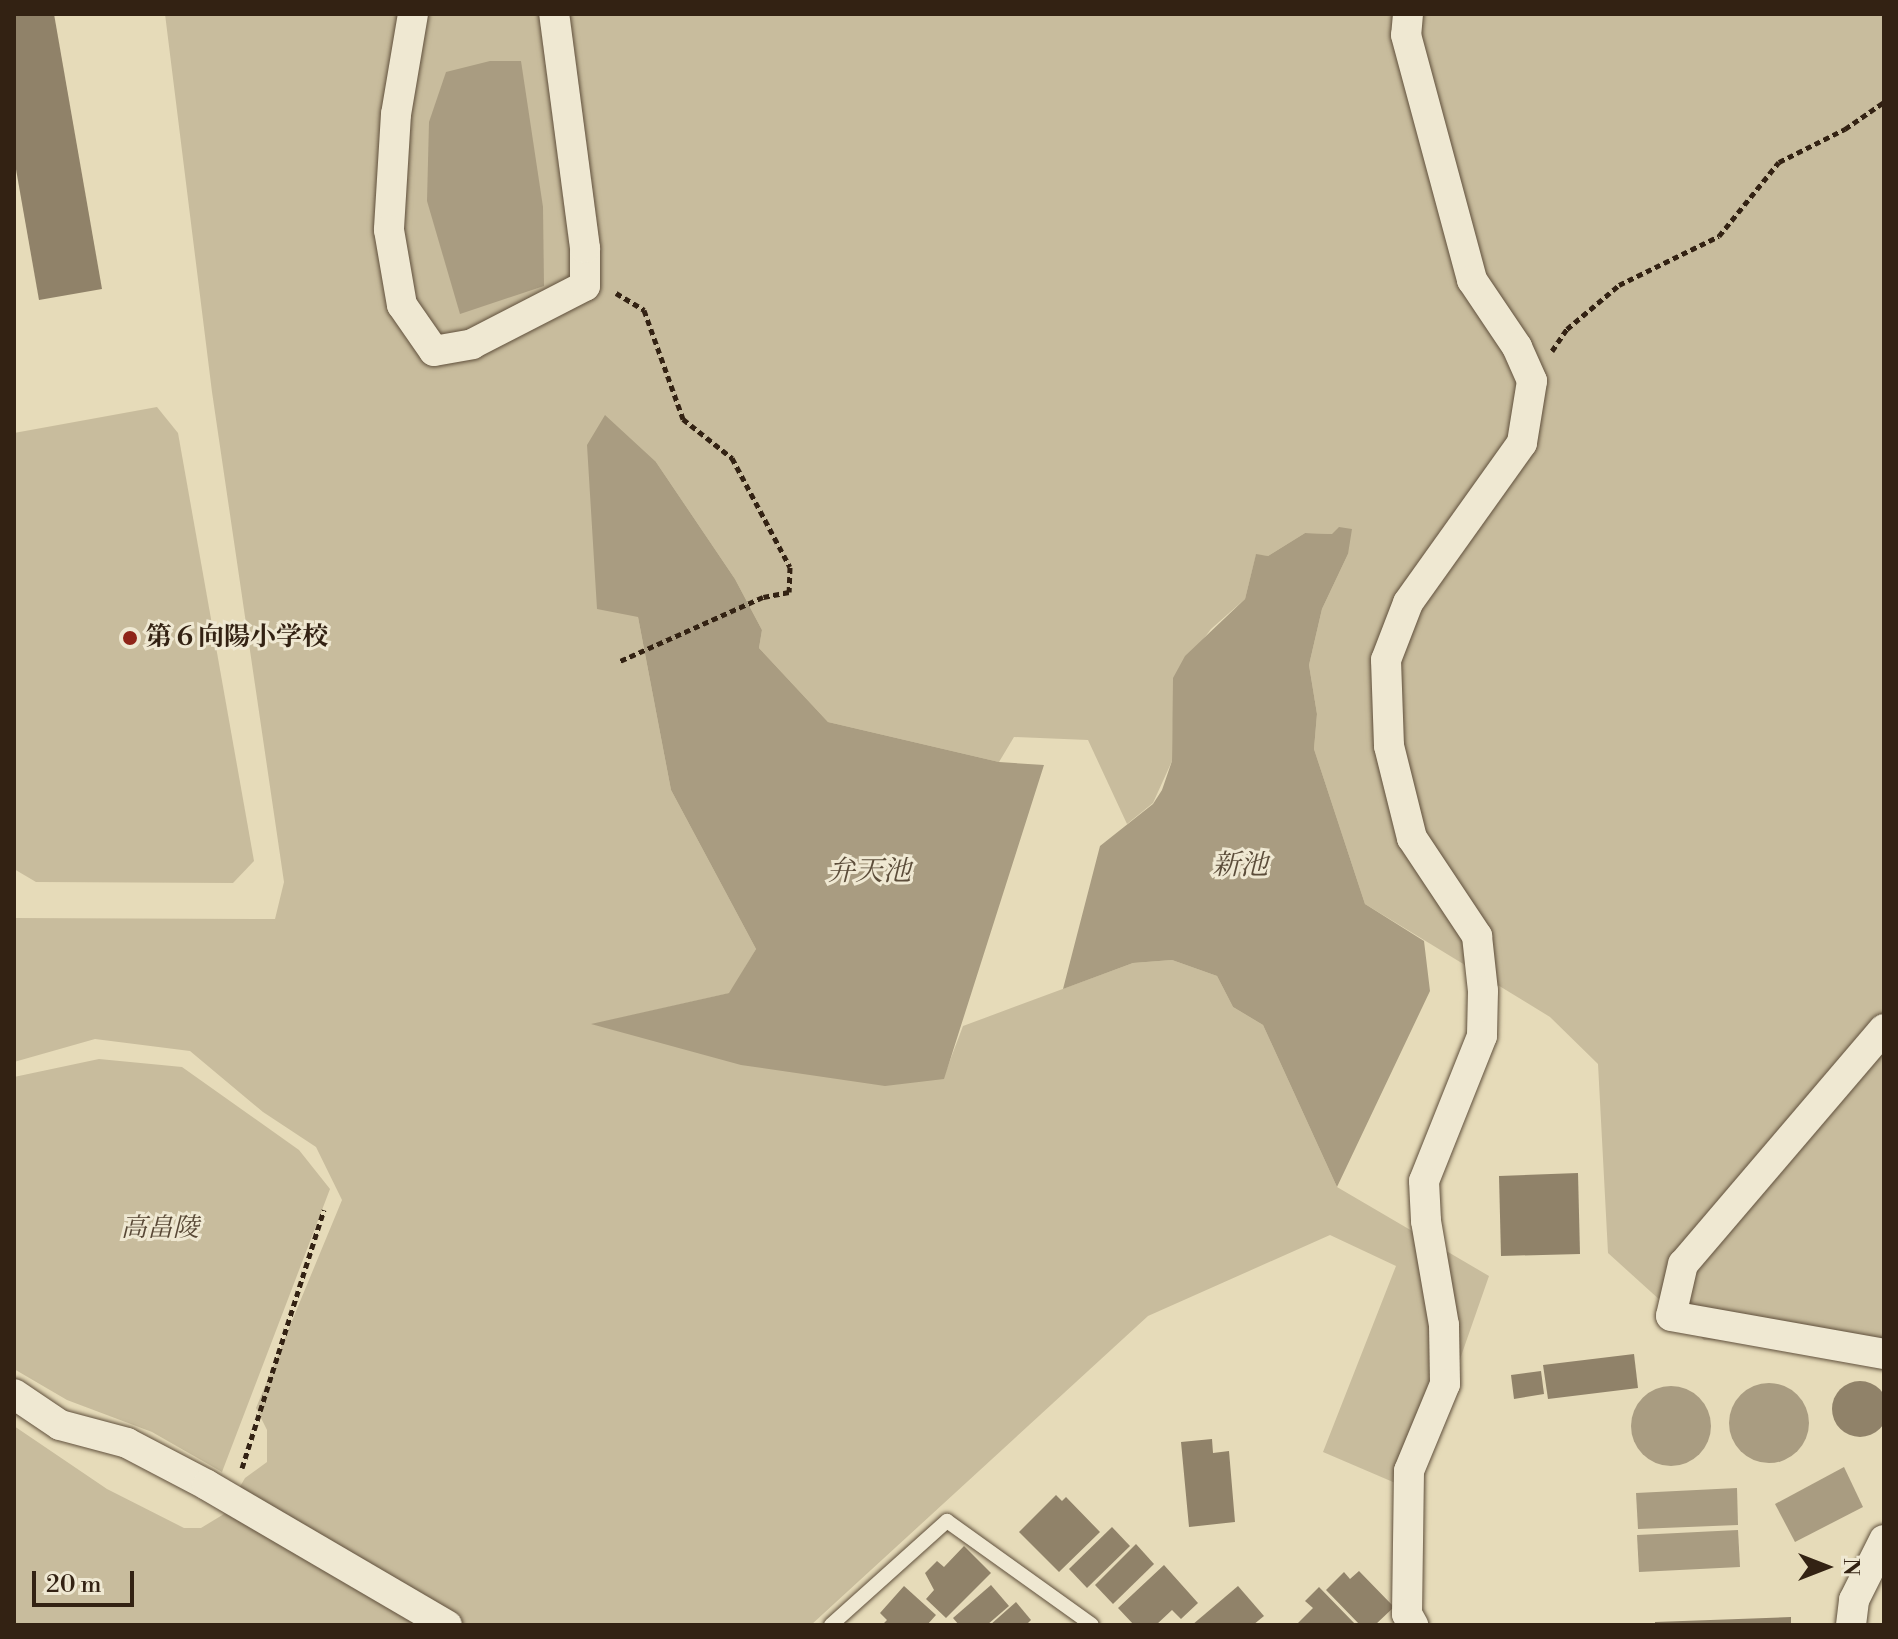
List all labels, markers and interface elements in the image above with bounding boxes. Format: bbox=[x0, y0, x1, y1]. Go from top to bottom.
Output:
place label: 第６向陽小学校 bbox=[146, 622, 328, 654]
marker: 第６向陽小学校 bbox=[121, 629, 139, 647]
water label: 新池 bbox=[1212, 849, 1268, 883]
water label: 弁天池 bbox=[827, 855, 911, 889]
park label: 高畠陵 bbox=[121, 1213, 199, 1245]
north arrow bbox=[1786, 1527, 1866, 1607]
scale bar bbox=[36, 1555, 138, 1605]
text: N bbox=[1837, 1558, 1864, 1576]
text: 20 m bbox=[46, 1570, 102, 1600]

